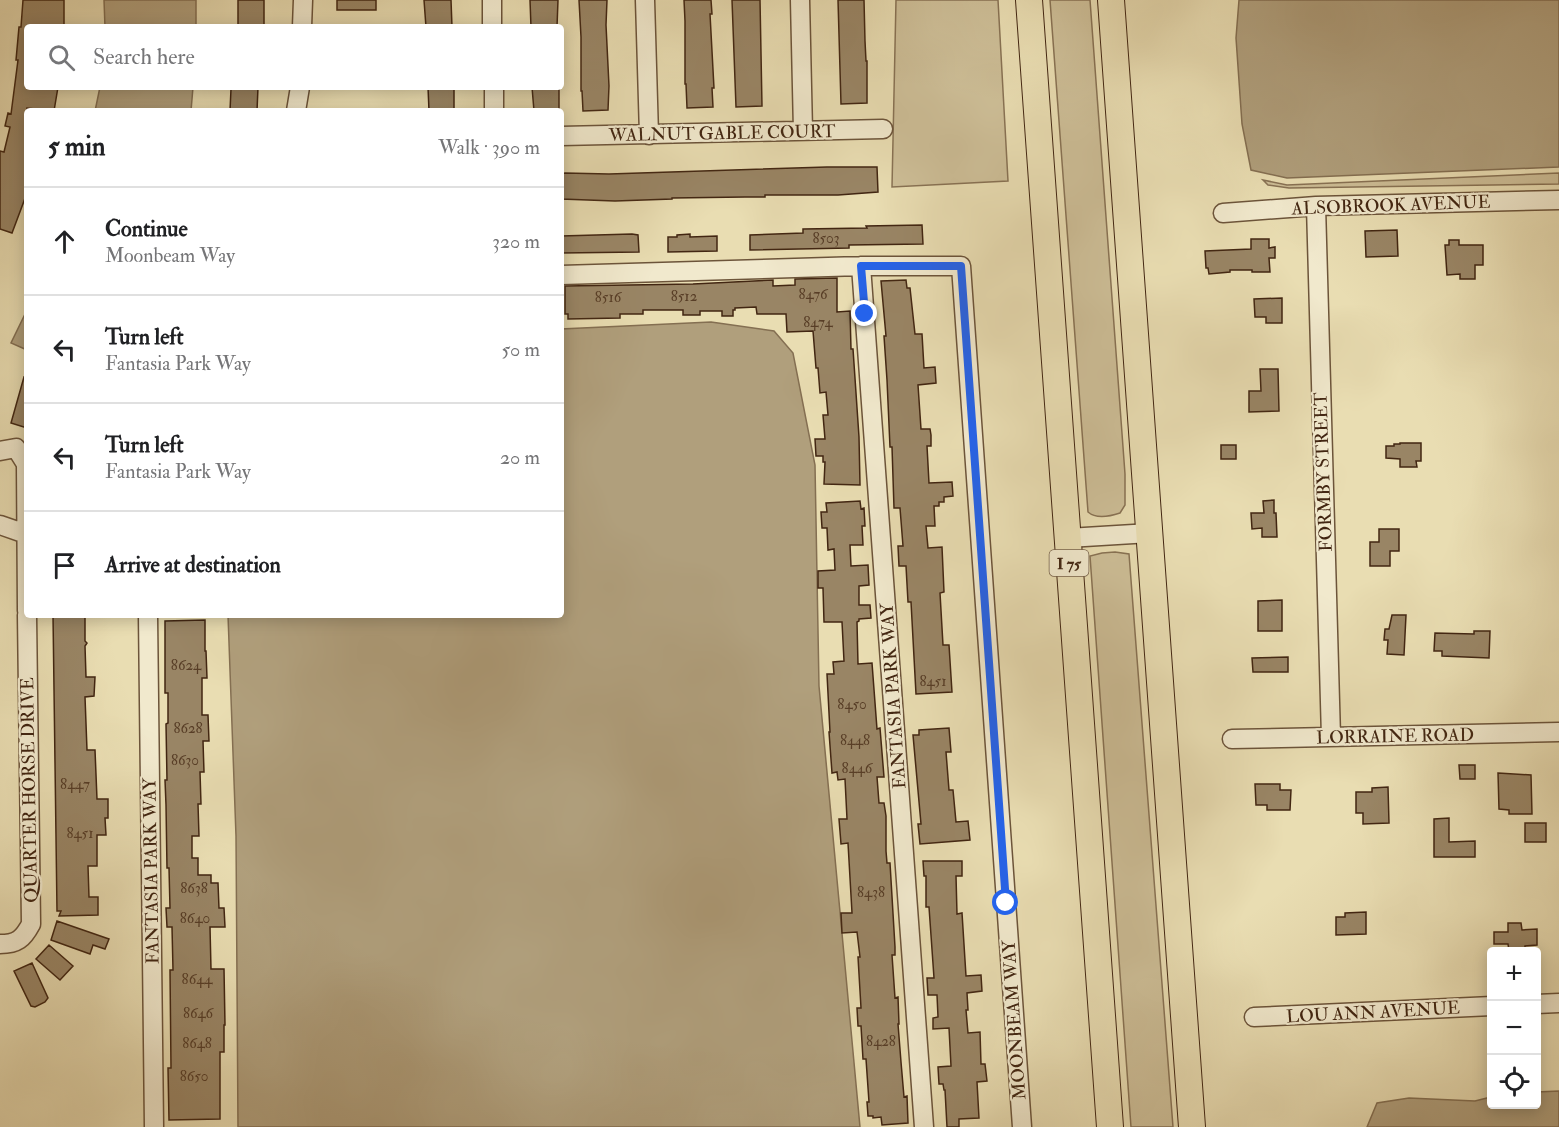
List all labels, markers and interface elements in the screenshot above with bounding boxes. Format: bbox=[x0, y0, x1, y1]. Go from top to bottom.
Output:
search box bbox=[24, 24, 564, 90]
icon: search bbox=[45, 41, 78, 74]
text: Search here bbox=[93, 43, 195, 71]
street label: WALNUT GABLE COURT bbox=[607, 120, 836, 147]
text: 5 min bbox=[48, 131, 105, 163]
text: Walk · 390 m bbox=[438, 135, 540, 160]
street label: ALSOBROOK AVENUE bbox=[1290, 191, 1491, 220]
text: Continue bbox=[105, 215, 188, 243]
icon: ahead bbox=[48, 225, 81, 258]
text: 320 m bbox=[492, 229, 540, 254]
house number: 8503 bbox=[813, 229, 839, 248]
text: Moonbeam Way bbox=[105, 243, 235, 268]
house number: 8476 bbox=[798, 285, 829, 304]
house number: 8512 bbox=[671, 287, 698, 306]
house number: 8516 bbox=[595, 288, 623, 307]
route end bbox=[851, 300, 877, 326]
house number: 8474 bbox=[803, 313, 834, 332]
text: Turn left bbox=[105, 323, 184, 351]
icon: left bbox=[48, 333, 81, 366]
text: 50 m bbox=[501, 337, 540, 362]
text: Fantasia Park Way bbox=[105, 351, 251, 376]
street label: FORMBY STREET bbox=[1309, 391, 1338, 552]
text: Turn left bbox=[105, 431, 184, 459]
icon: left bbox=[48, 441, 81, 474]
text: 20 m bbox=[500, 445, 540, 470]
text: Fantasia Park Way bbox=[105, 459, 251, 484]
icon: arrive bbox=[48, 549, 81, 582]
road number: I 75 bbox=[1050, 550, 1088, 576]
text: Arrive at destination bbox=[105, 551, 281, 579]
street label: FANTASIA PARK WAY bbox=[875, 602, 911, 790]
house number: 8624 bbox=[171, 656, 202, 675]
house number: 8451 bbox=[919, 672, 947, 691]
street label: QUARTER HORSE DRIVE bbox=[16, 677, 43, 903]
house number: 8450 bbox=[837, 695, 867, 714]
house number: 8628 bbox=[173, 719, 203, 738]
street label: LORRAINE ROAD bbox=[1316, 724, 1474, 749]
house number: 8448 bbox=[840, 731, 870, 750]
house number: 8630 bbox=[171, 751, 199, 770]
house number: 8446 bbox=[842, 759, 874, 778]
house number: 8447 bbox=[60, 775, 90, 794]
street label: FANTASIA PARK WAY bbox=[138, 777, 165, 964]
house number: 8451 bbox=[66, 824, 94, 843]
house number: 8638 bbox=[180, 879, 208, 898]
house number: 8438 bbox=[857, 883, 885, 902]
route start bbox=[992, 889, 1018, 915]
house number: 8640 bbox=[180, 909, 210, 928]
street label: MOONBEAM WAY bbox=[997, 939, 1032, 1101]
map controls bbox=[1487, 947, 1541, 1109]
button: + bbox=[1487, 947, 1541, 1001]
house number: 8644 bbox=[182, 970, 213, 989]
street label: LOU ANN AVENUE bbox=[1286, 996, 1461, 1029]
button: − bbox=[1487, 1001, 1541, 1055]
house number: 8646 bbox=[183, 1004, 215, 1023]
house number: 8428 bbox=[866, 1032, 896, 1051]
house number: 8648 bbox=[182, 1034, 212, 1053]
button: locate bbox=[1487, 1055, 1541, 1109]
house number: 8650 bbox=[180, 1067, 208, 1086]

